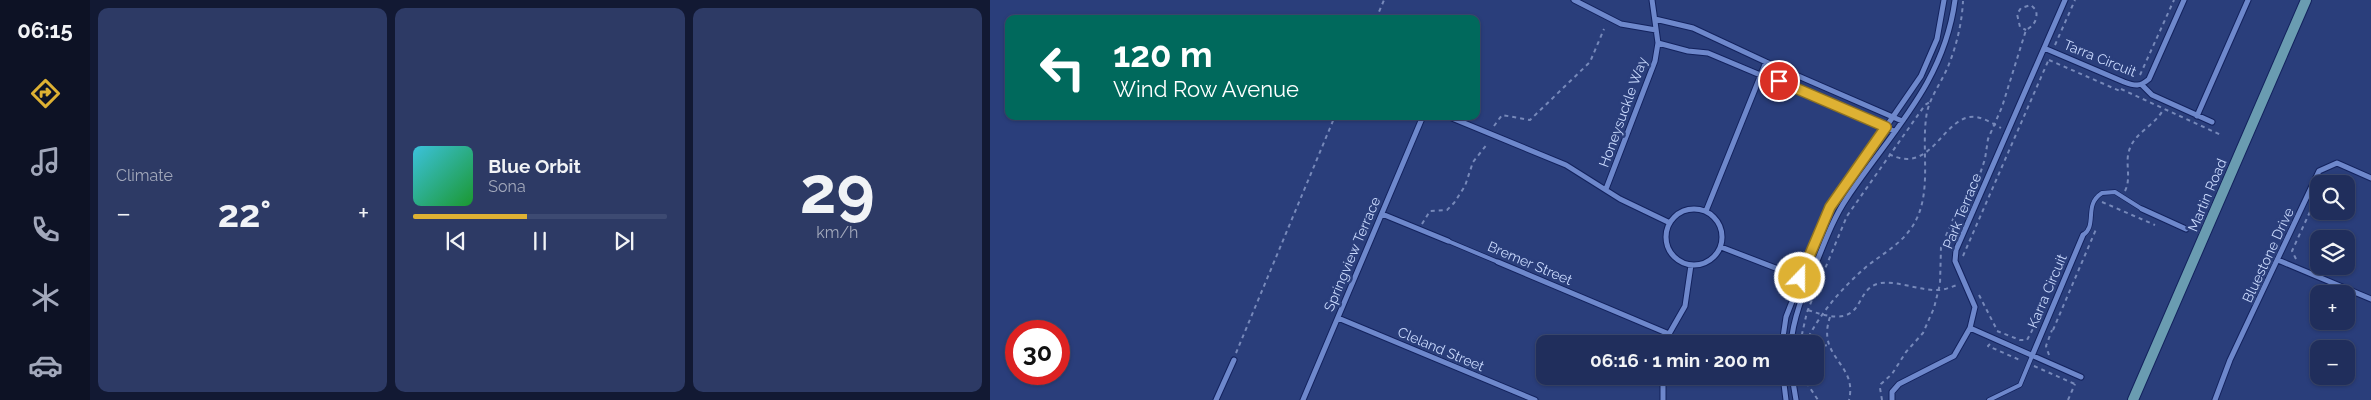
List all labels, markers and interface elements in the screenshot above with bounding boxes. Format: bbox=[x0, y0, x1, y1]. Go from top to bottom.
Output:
text: 06:15 bbox=[17, 17, 73, 43]
text: 120 m bbox=[1113, 34, 1213, 75]
icon: left bbox=[1030, 35, 1095, 100]
street label: Tarra Circuit bbox=[2061, 36, 2139, 80]
street label: Honeysuckle Way bbox=[1596, 54, 1651, 169]
pin bbox=[1758, 60, 1800, 102]
icon: arrive bbox=[1765, 67, 1793, 95]
icon: directions bbox=[28, 76, 63, 111]
text: Wind Row Avenue bbox=[1113, 76, 1299, 102]
icon: music bbox=[28, 144, 63, 179]
text: 29 bbox=[800, 152, 875, 228]
text: Blue Orbit bbox=[488, 155, 581, 177]
street label: Martin Road bbox=[2184, 156, 2230, 234]
text: Climate bbox=[116, 166, 173, 185]
street label: Park Terrace bbox=[1940, 171, 1984, 251]
map controls bbox=[2310, 175, 2355, 385]
button: search bbox=[2310, 175, 2355, 220]
text: Sona bbox=[488, 177, 526, 196]
text: 22° bbox=[218, 191, 271, 236]
street label: Springview Terrace bbox=[1321, 194, 1383, 314]
text: − bbox=[116, 197, 131, 230]
text: + bbox=[358, 197, 369, 230]
street label: Bluestone Drive bbox=[2239, 205, 2297, 305]
icon: phone bbox=[28, 212, 63, 247]
text: km/h bbox=[816, 223, 858, 242]
icon: previous bbox=[442, 227, 470, 255]
icon: pause bbox=[526, 227, 554, 255]
icon: next bbox=[610, 227, 638, 255]
button: layers bbox=[2310, 230, 2355, 275]
street label: Bremer Street bbox=[1485, 238, 1575, 288]
position arrow bbox=[1773, 251, 1825, 303]
street label: Karra Circuit bbox=[2024, 251, 2070, 330]
icon: climate bbox=[28, 280, 63, 315]
button: + bbox=[2310, 285, 2355, 330]
speed limit sign: 30 bbox=[1005, 320, 1070, 385]
street label: Cleland Street bbox=[1395, 324, 1487, 375]
button: − bbox=[2310, 340, 2355, 385]
icon: car bbox=[28, 348, 63, 383]
text: 06:16 · 1 min · 200 m bbox=[1590, 349, 1770, 371]

